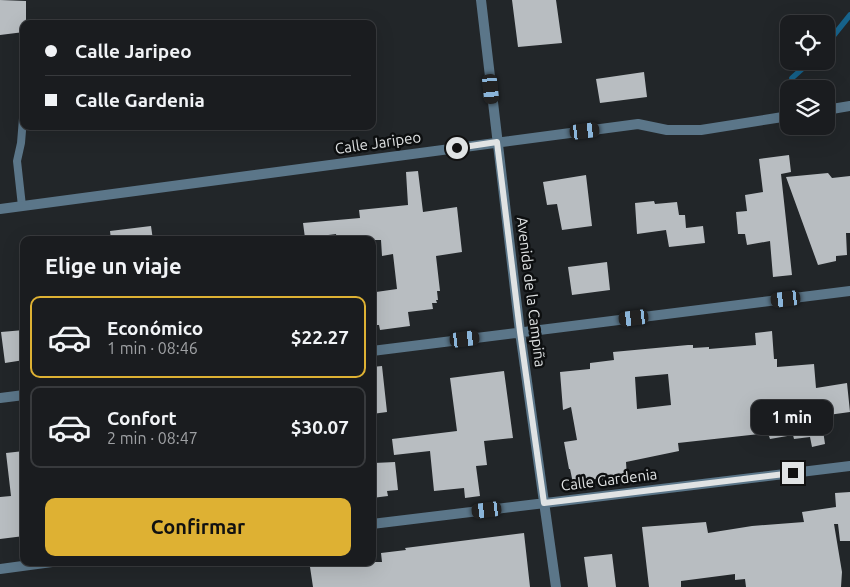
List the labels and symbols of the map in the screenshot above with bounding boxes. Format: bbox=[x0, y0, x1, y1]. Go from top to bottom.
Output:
car bbox=[481, 73, 500, 105]
car bbox=[569, 122, 600, 140]
street label: Calle Jaripeo bbox=[334, 128, 422, 157]
route start bbox=[446, 137, 468, 159]
street label: Avenida de la Campiña bbox=[514, 216, 549, 368]
car bbox=[770, 290, 801, 308]
car bbox=[618, 309, 649, 327]
car bbox=[449, 330, 480, 348]
callout: 1 min bbox=[752, 400, 834, 436]
route end bbox=[782, 462, 804, 484]
street label: Calle Gardenia bbox=[560, 465, 658, 494]
car bbox=[471, 501, 502, 519]

